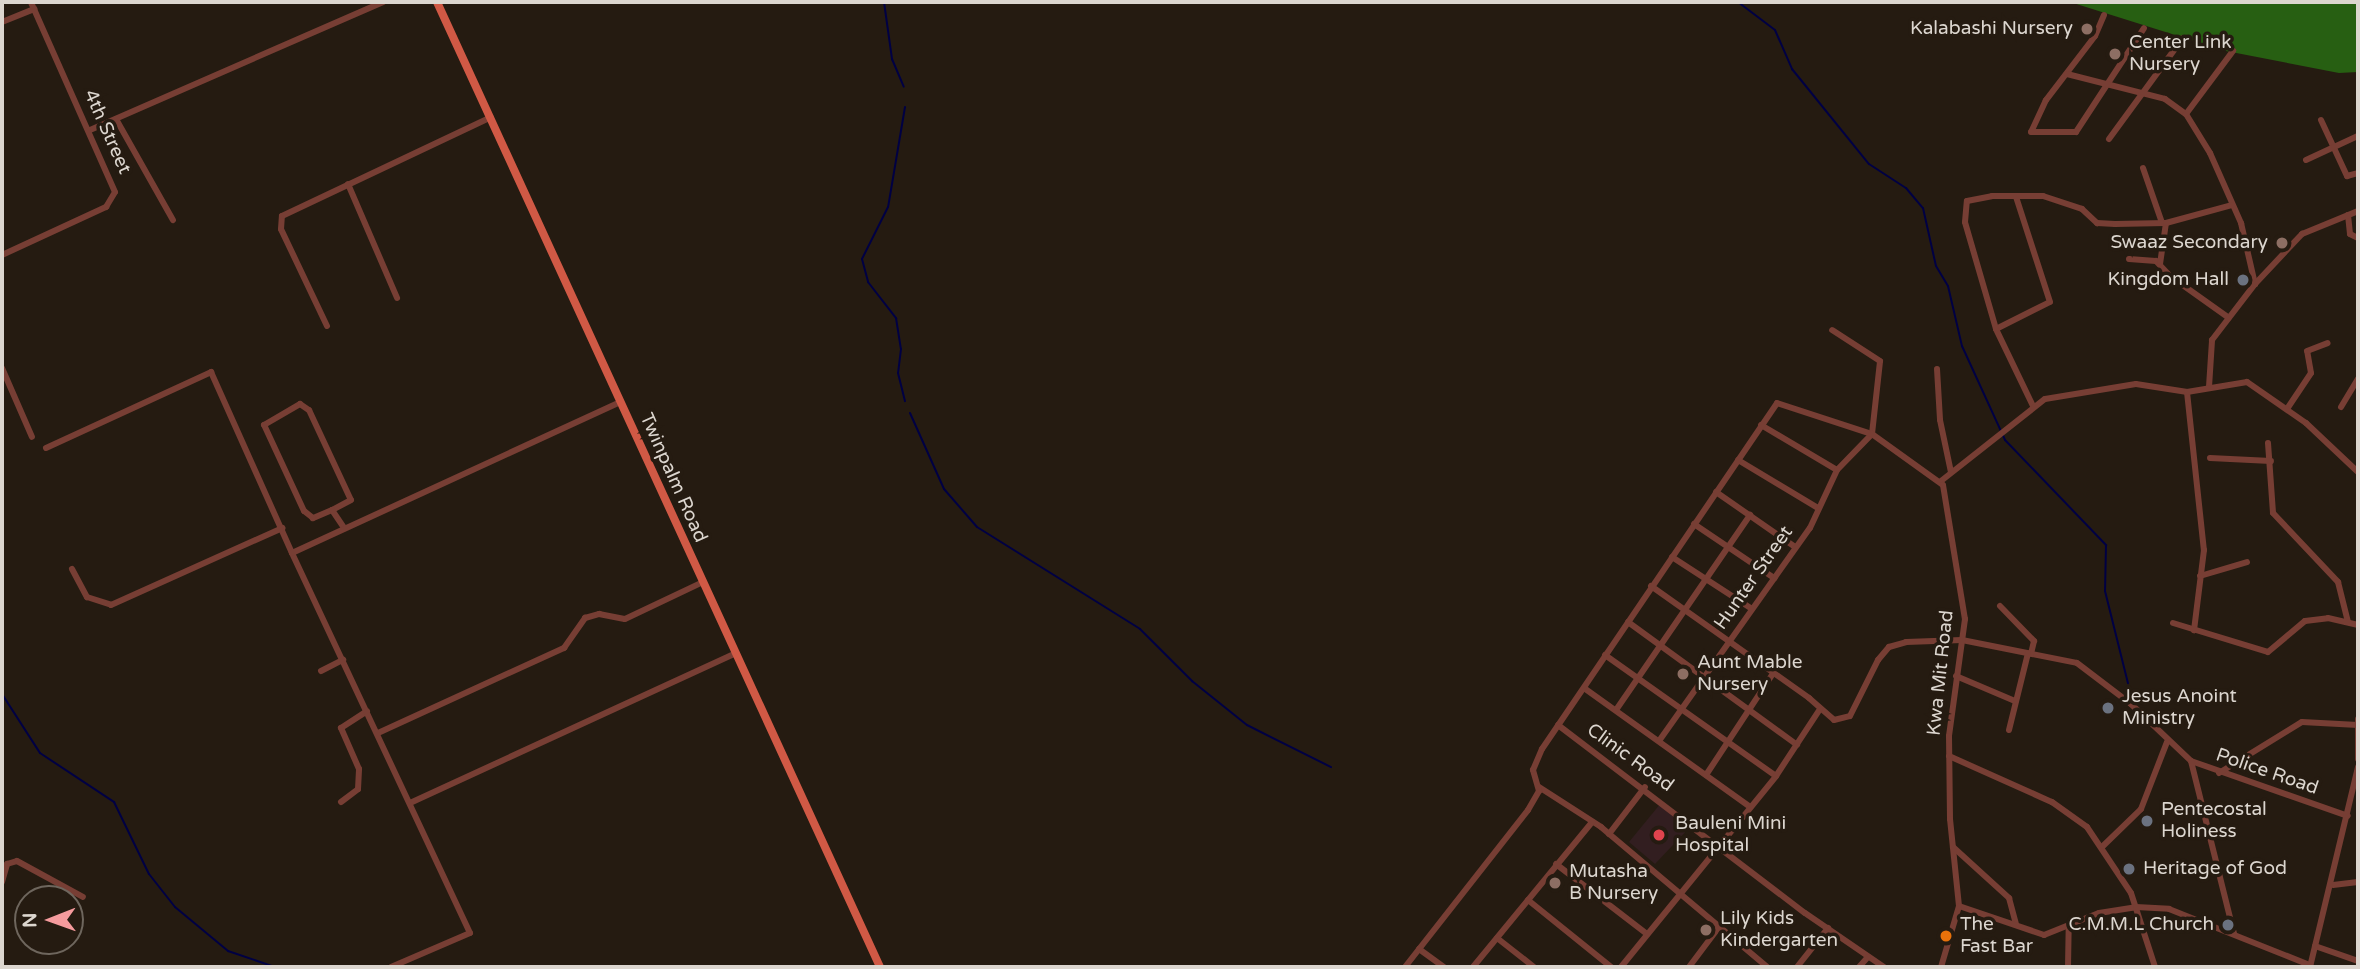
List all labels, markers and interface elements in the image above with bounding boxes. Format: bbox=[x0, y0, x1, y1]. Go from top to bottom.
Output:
place label: Kalabashi Nursery bbox=[1910, 18, 2073, 40]
marker: Kalabashi Nursery bbox=[2079, 21, 2095, 37]
place label: Center Link Nursery bbox=[2129, 32, 2232, 76]
marker: Center Link Nursery bbox=[2107, 46, 2123, 62]
street label: 4th Street bbox=[78, 86, 136, 178]
place label: Swaaz Secondary bbox=[2110, 232, 2268, 254]
marker: Swaaz Secondary bbox=[2274, 235, 2290, 251]
place label: Kingdom Hall bbox=[2108, 269, 2229, 291]
marker: Kingdom Hall bbox=[2235, 272, 2251, 288]
street label: Twinpalm Road bbox=[634, 410, 712, 546]
street label: Hunter Street bbox=[1710, 522, 1798, 634]
street label: Kwa Mit Road bbox=[1923, 609, 1959, 737]
place label: Aunt Mable Nursery bbox=[1697, 652, 1803, 696]
marker: Aunt Mable Nursery bbox=[1675, 666, 1691, 682]
place label: Jesus Anoint Ministry bbox=[2122, 686, 2237, 730]
marker: Jesus Anoint Ministry bbox=[2100, 700, 2116, 716]
street label: Clinic Road bbox=[1582, 719, 1678, 797]
street label: Police Road bbox=[2213, 744, 2321, 800]
place label: Pentecostal Holiness bbox=[2161, 799, 2267, 843]
place label: Bauleni Mini Hospital bbox=[1675, 813, 1786, 857]
marker: Pentecostal Holiness bbox=[2139, 813, 2155, 829]
marker: Bauleni Mini Hospital bbox=[1649, 825, 1669, 845]
place label: Heritage of God bbox=[2143, 858, 2287, 880]
place label: Mutasha B Nursery bbox=[1569, 861, 1658, 905]
marker: Heritage of God bbox=[2121, 861, 2137, 877]
marker: Mutasha B Nursery bbox=[1547, 875, 1563, 891]
north arrow bbox=[14, 885, 84, 955]
place label: Lily Kids Kindergarten bbox=[1720, 908, 1838, 952]
text: N bbox=[19, 913, 41, 928]
place label: The Fast Bar bbox=[1960, 914, 2033, 958]
place label: C.M.M.L Church bbox=[2068, 914, 2214, 936]
marker: C.M.M.L Church bbox=[2220, 917, 2236, 933]
marker: Lily Kids Kindergarten bbox=[1698, 922, 1714, 938]
marker: The Fast Bar bbox=[1938, 928, 1954, 944]

